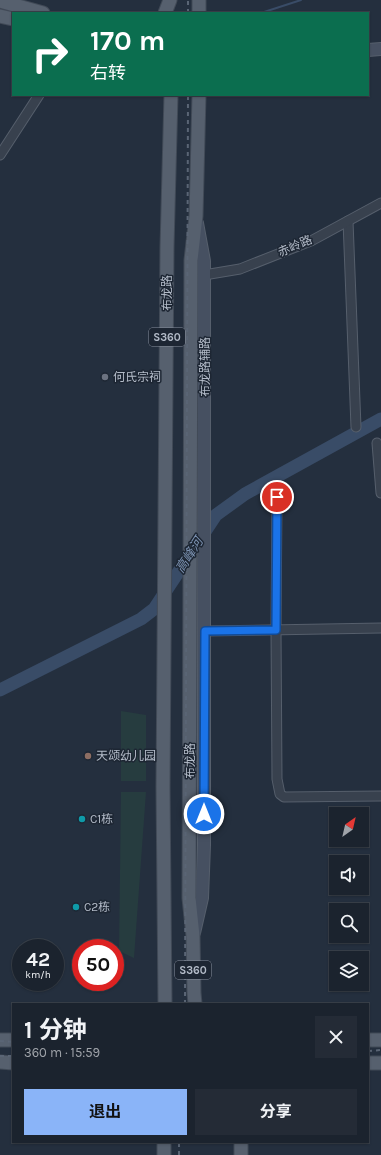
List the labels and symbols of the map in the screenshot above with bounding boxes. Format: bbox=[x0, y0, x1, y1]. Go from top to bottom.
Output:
street label: 赤岭路 bbox=[276, 233, 314, 259]
street label: 布龙路 bbox=[160, 275, 174, 311]
road number: S360 bbox=[149, 328, 185, 346]
street label: 布龙路辅路 bbox=[198, 337, 212, 397]
place label: 何氏宗祠 bbox=[113, 370, 161, 384]
marker: 何氏宗祠 bbox=[100, 372, 110, 382]
pin bbox=[260, 480, 294, 514]
water label: 高峰河 bbox=[172, 532, 208, 575]
street label: 布龙路 bbox=[183, 743, 197, 779]
place label: 天颂幼儿园 bbox=[96, 749, 156, 763]
marker: 天颂幼儿园 bbox=[83, 751, 93, 761]
position arrow bbox=[183, 793, 225, 835]
north arrow bbox=[329, 807, 369, 847]
place label: C1栋 bbox=[90, 812, 113, 826]
marker: C1栋 bbox=[77, 814, 87, 824]
place label: C2栋 bbox=[84, 900, 110, 914]
marker: C2栋 bbox=[71, 902, 81, 912]
speed limit sign: 50 bbox=[72, 939, 124, 991]
road number: S360 bbox=[175, 961, 211, 979]

